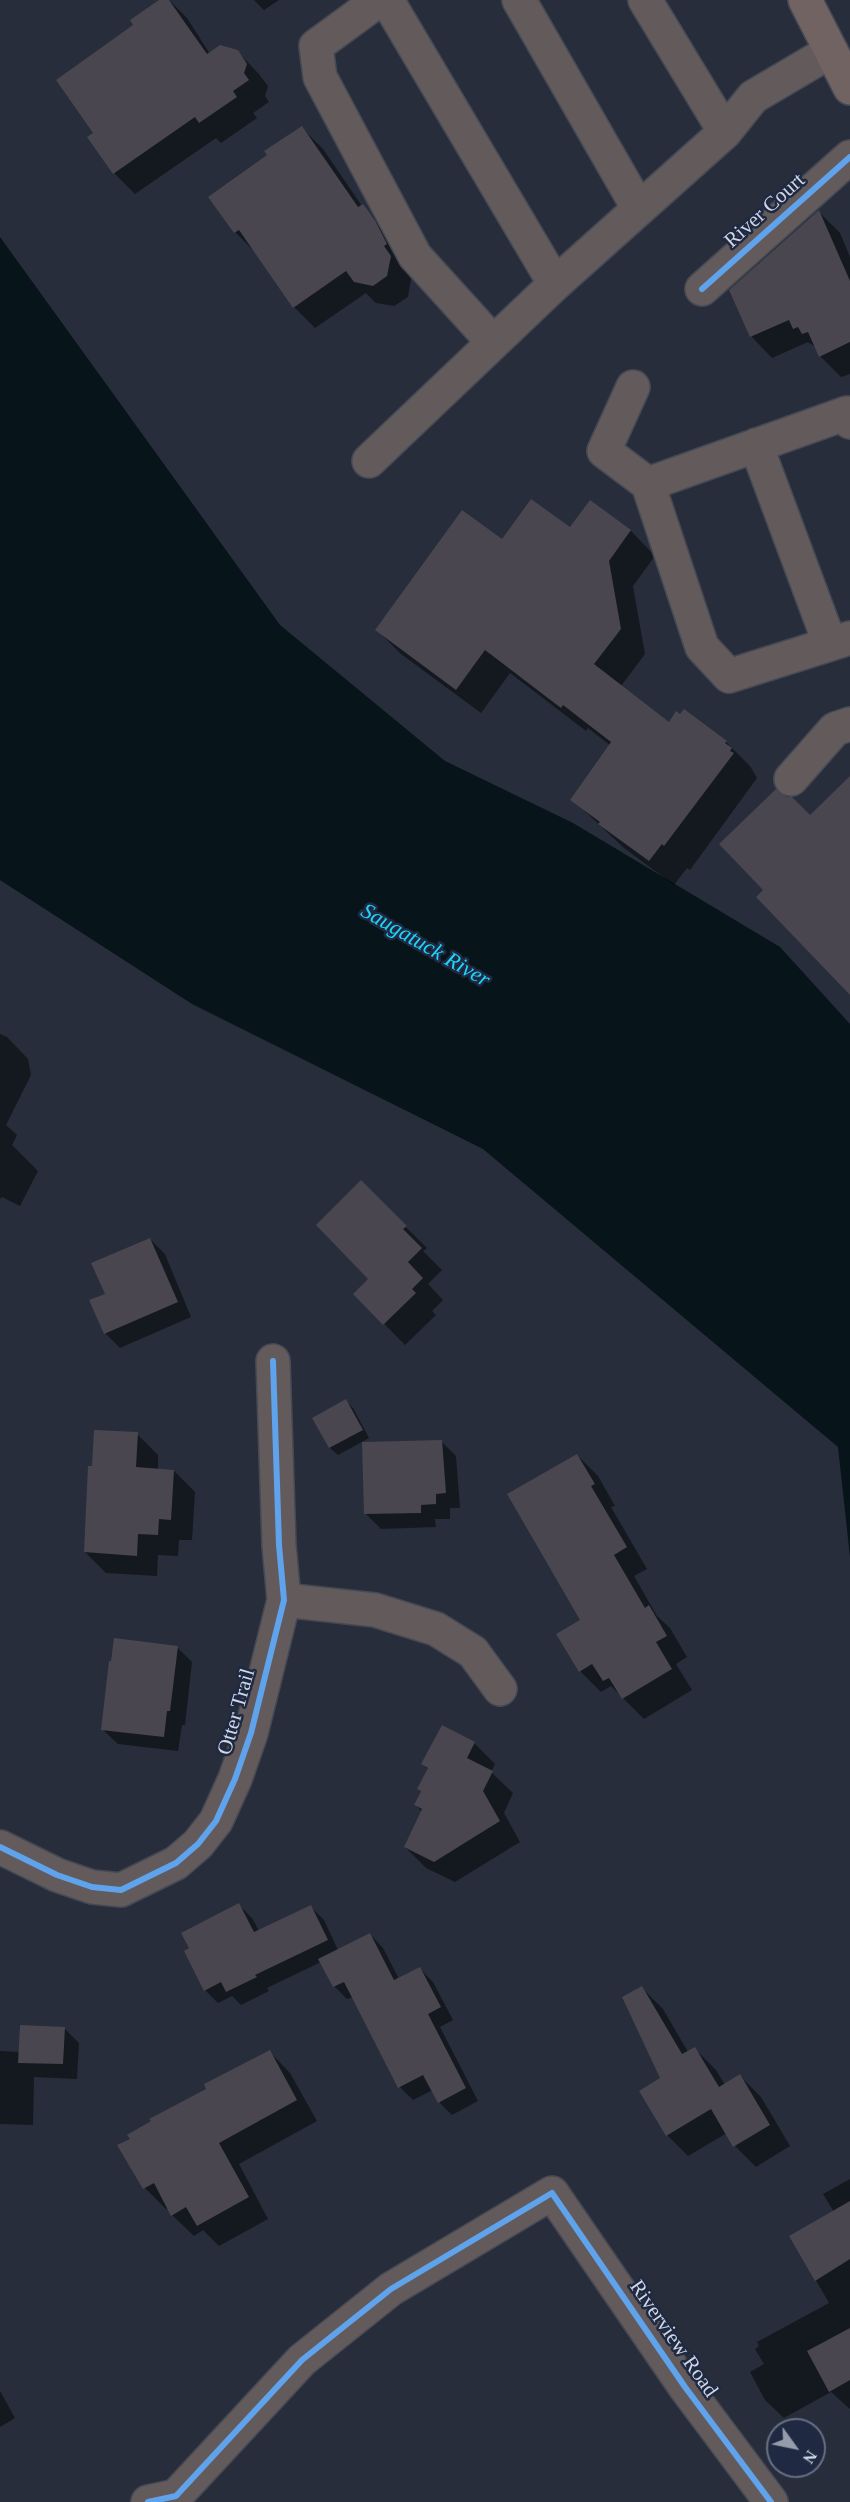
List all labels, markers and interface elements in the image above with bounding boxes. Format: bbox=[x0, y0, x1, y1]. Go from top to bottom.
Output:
street label: River Court bbox=[720, 168, 810, 254]
water label: Saugatuck River bbox=[356, 898, 494, 994]
street label: Otter Trail bbox=[213, 1666, 261, 1758]
street label: Riverview Road bbox=[623, 2276, 723, 2402]
north arrow bbox=[766, 2418, 826, 2478]
text: N bbox=[800, 2448, 820, 2466]

